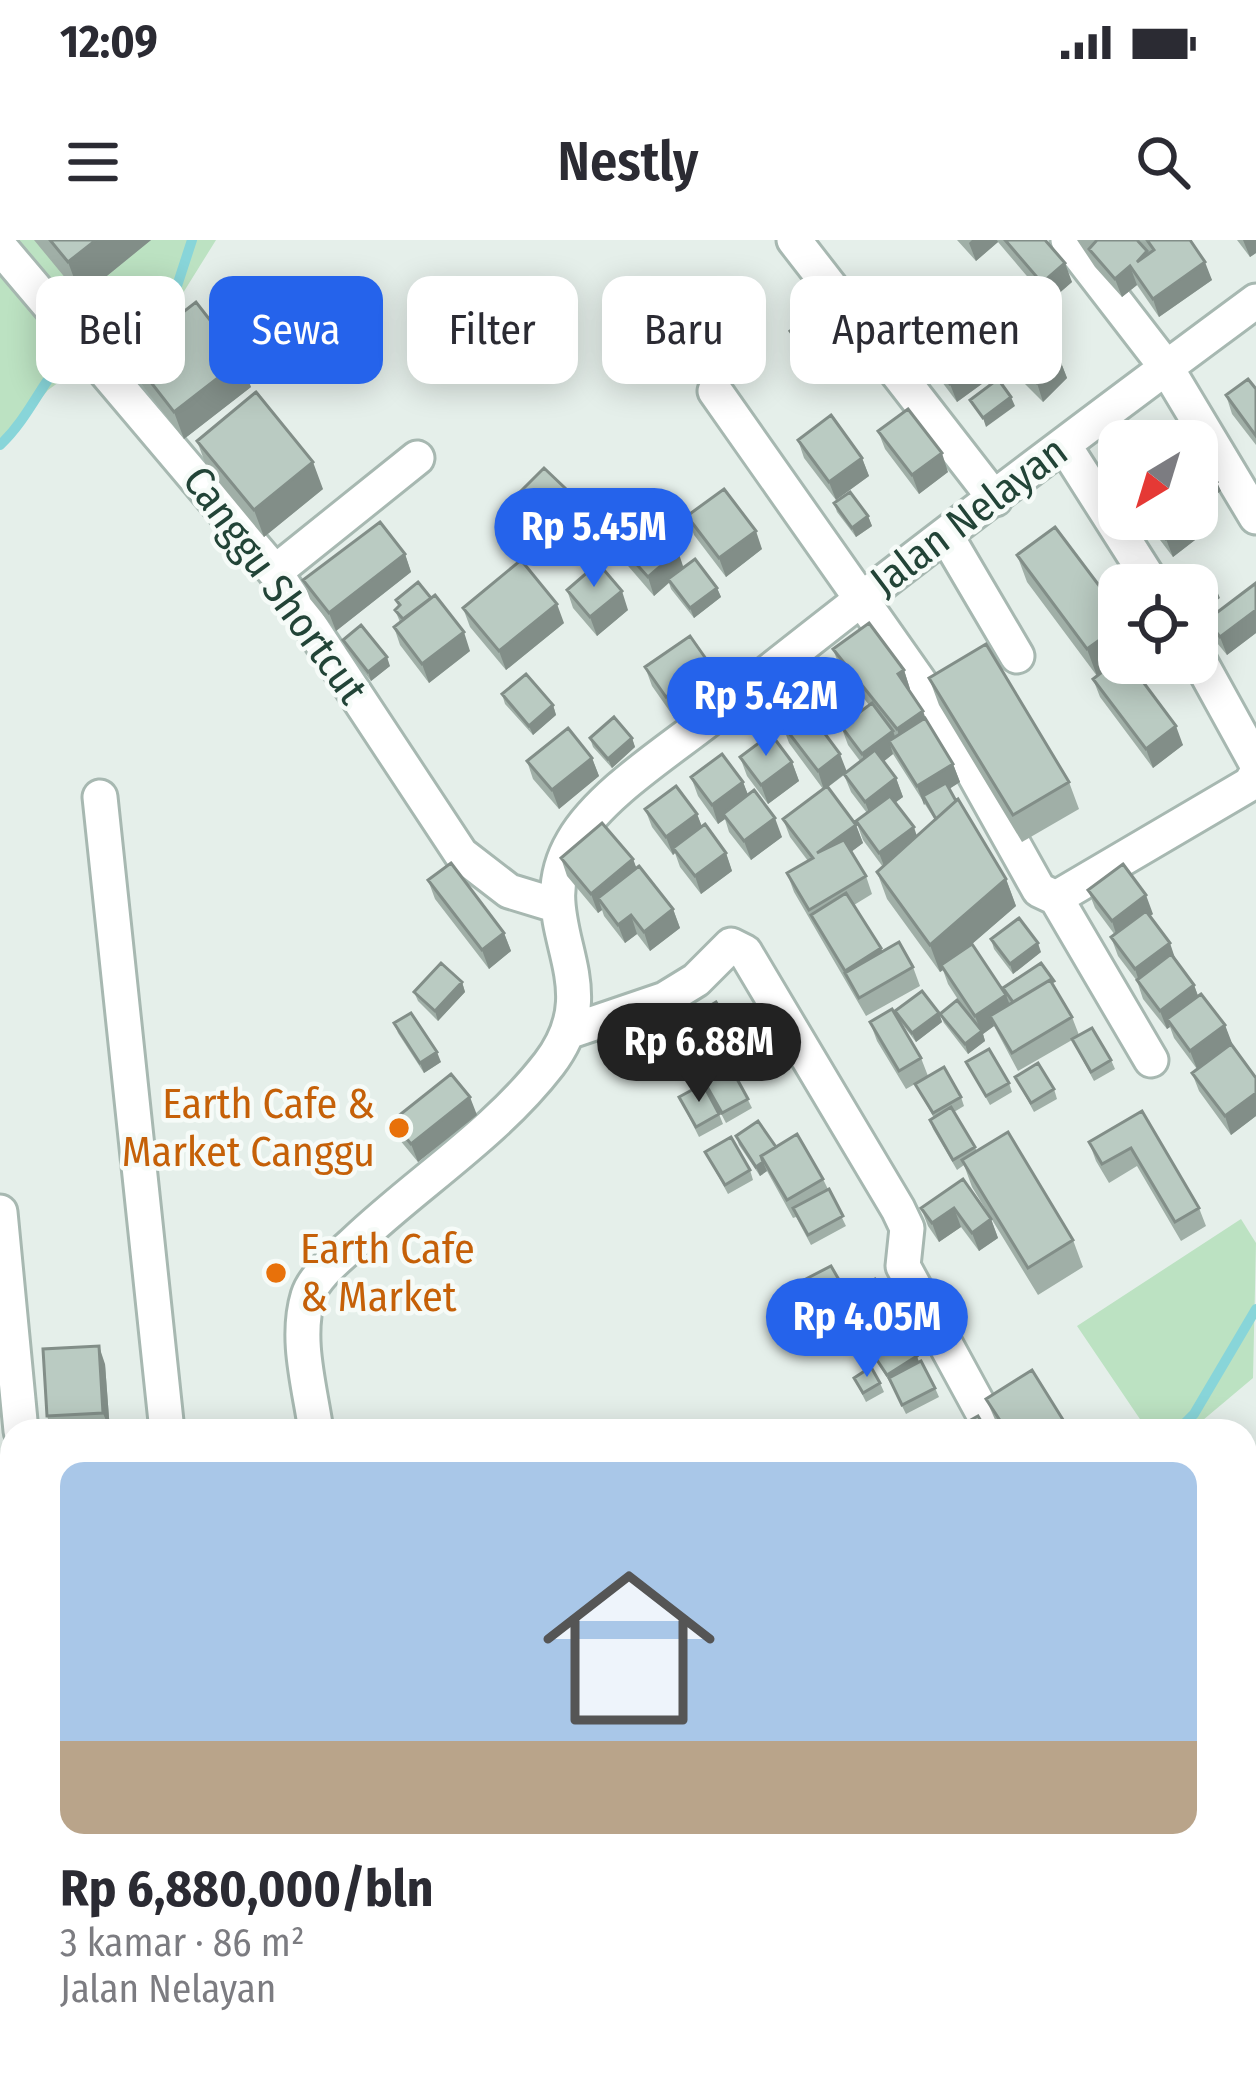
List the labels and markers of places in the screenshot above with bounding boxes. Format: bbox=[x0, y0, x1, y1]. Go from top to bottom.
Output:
pin: Rp 5.45M bbox=[470, 488, 718, 590]
pin: Rp 5.42M bbox=[642, 657, 890, 759]
pin: Rp 6.88M bbox=[575, 1003, 823, 1105]
place label: Earth Cafe & Market Canggu bbox=[122, 1079, 375, 1177]
marker: Earth Cafe & Market Canggu bbox=[386, 1115, 412, 1141]
place label: Earth Cafe & Market bbox=[300, 1224, 475, 1322]
marker: Earth Cafe & Market bbox=[263, 1260, 289, 1286]
pin: Rp 4.05M bbox=[743, 1278, 991, 1380]

